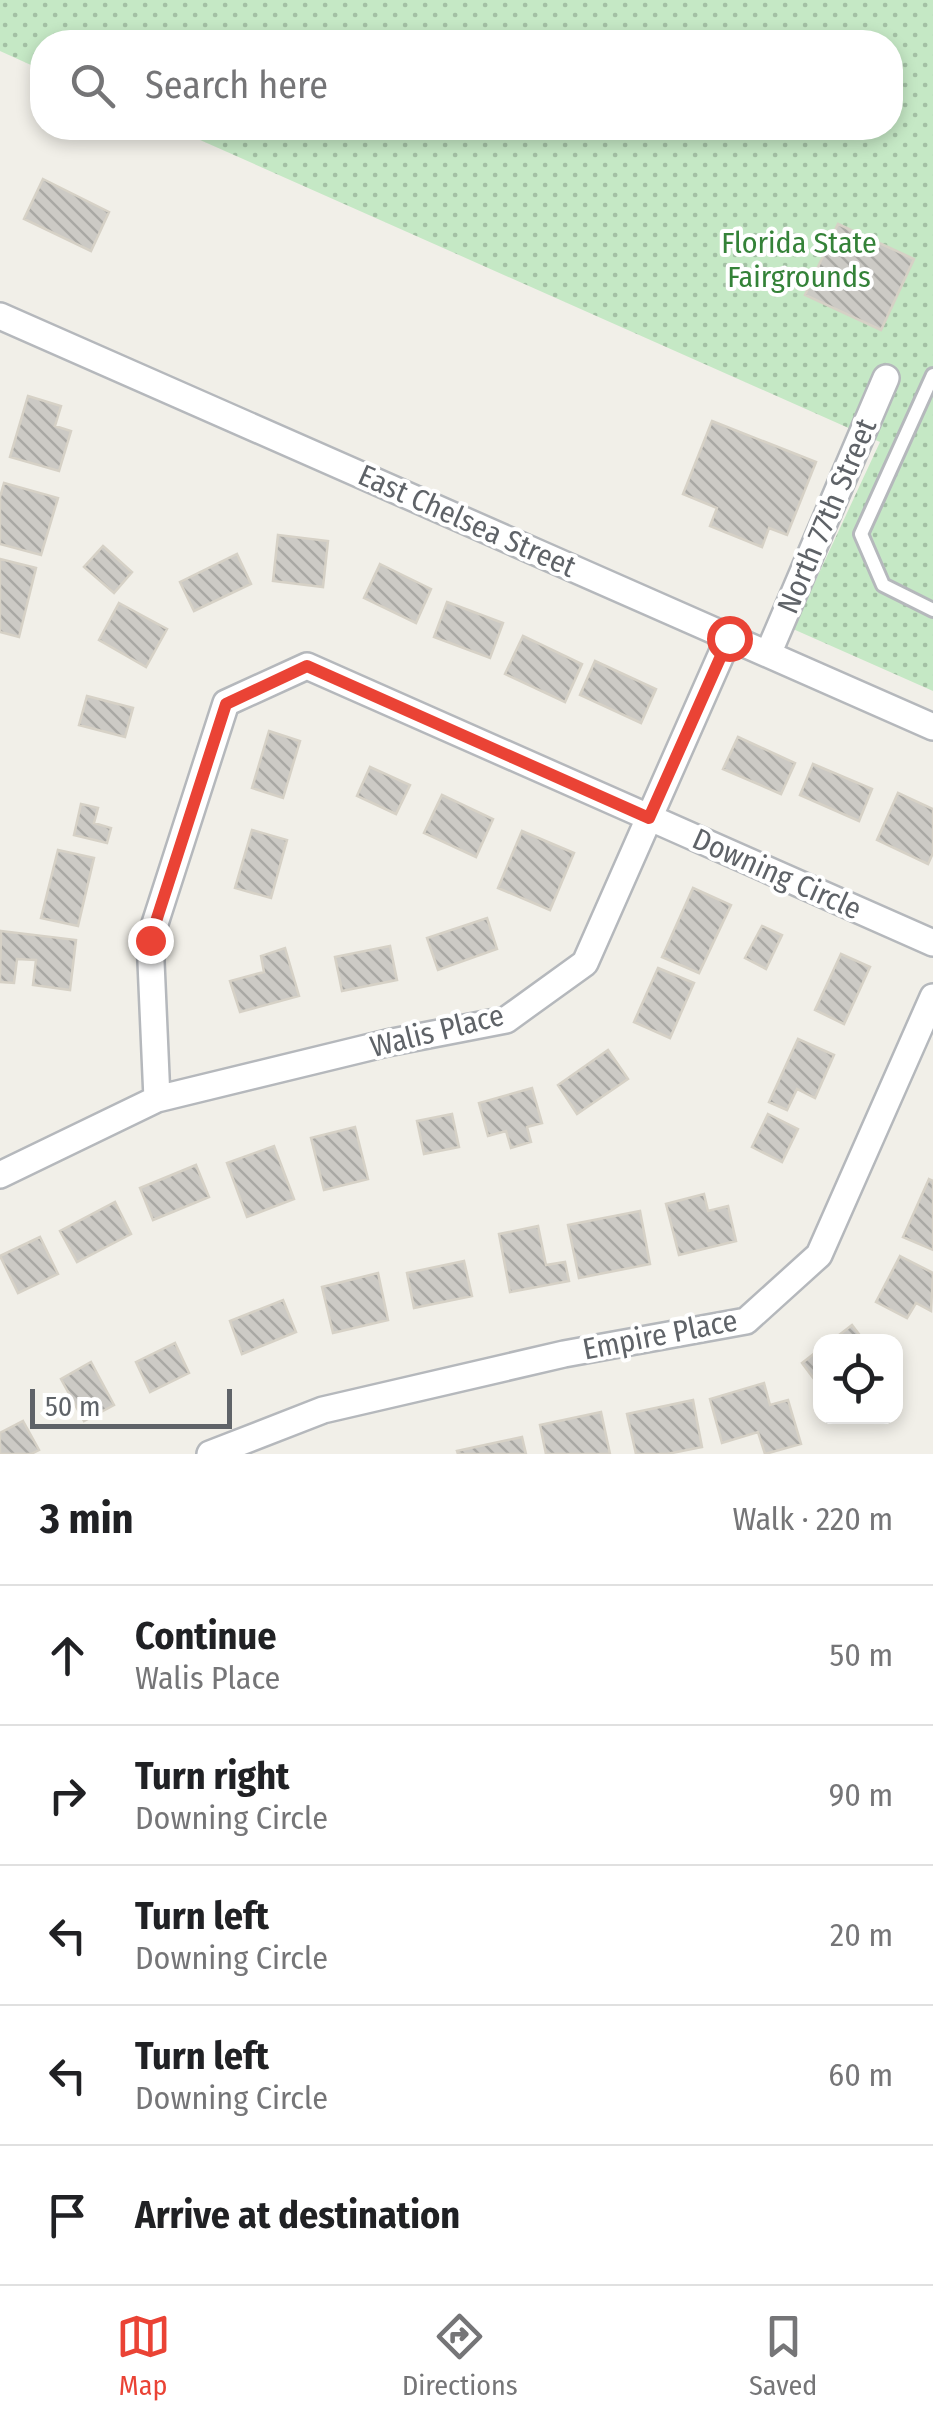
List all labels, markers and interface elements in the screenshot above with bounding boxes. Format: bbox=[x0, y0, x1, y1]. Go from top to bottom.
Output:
search box bbox=[30, 30, 903, 140]
icon: search bbox=[65, 58, 120, 113]
text: Search here bbox=[145, 62, 328, 108]
park label: Florida State Fairgrounds bbox=[721, 225, 877, 295]
street label: North 77th Street bbox=[770, 413, 884, 619]
street label: East Chelsea Street bbox=[353, 457, 581, 585]
route start bbox=[707, 616, 753, 662]
street label: Downing Circle bbox=[687, 821, 867, 927]
route end bbox=[128, 918, 174, 964]
street label: Walis Place bbox=[367, 997, 507, 1065]
street label: Empire Place bbox=[580, 1302, 740, 1368]
map controls bbox=[813, 1334, 903, 1424]
button: locate bbox=[813, 1334, 903, 1424]
scale bar bbox=[30, 1384, 232, 1428]
text: 50 m bbox=[45, 1390, 101, 1423]
text: 3 min bbox=[40, 1494, 134, 1544]
text: Walk · 220 m bbox=[732, 1500, 893, 1538]
text: Continue bbox=[135, 1613, 276, 1659]
icon: ahead bbox=[40, 1628, 95, 1683]
text: 50 m bbox=[830, 1636, 893, 1674]
text: Walis Place bbox=[135, 1659, 280, 1697]
text: Turn right bbox=[135, 1753, 289, 1799]
icon: right bbox=[40, 1768, 95, 1823]
text: 90 m bbox=[829, 1776, 893, 1814]
text: Downing Circle bbox=[135, 1799, 328, 1837]
text: Turn left bbox=[135, 1893, 269, 1939]
icon: left bbox=[40, 1908, 95, 1963]
text: 20 m bbox=[830, 1916, 893, 1954]
text: Downing Circle bbox=[135, 1939, 328, 1977]
text: Turn left bbox=[135, 2033, 269, 2079]
icon: left bbox=[40, 2048, 95, 2103]
text: 60 m bbox=[828, 2056, 893, 2094]
text: Downing Circle bbox=[135, 2079, 328, 2117]
icon: arrive bbox=[40, 2188, 95, 2243]
text: Arrive at destination bbox=[135, 2192, 460, 2238]
tab: Map bbox=[116, 2309, 171, 2402]
tab: Directions bbox=[402, 2309, 518, 2402]
tab: Saved bbox=[749, 2309, 817, 2402]

